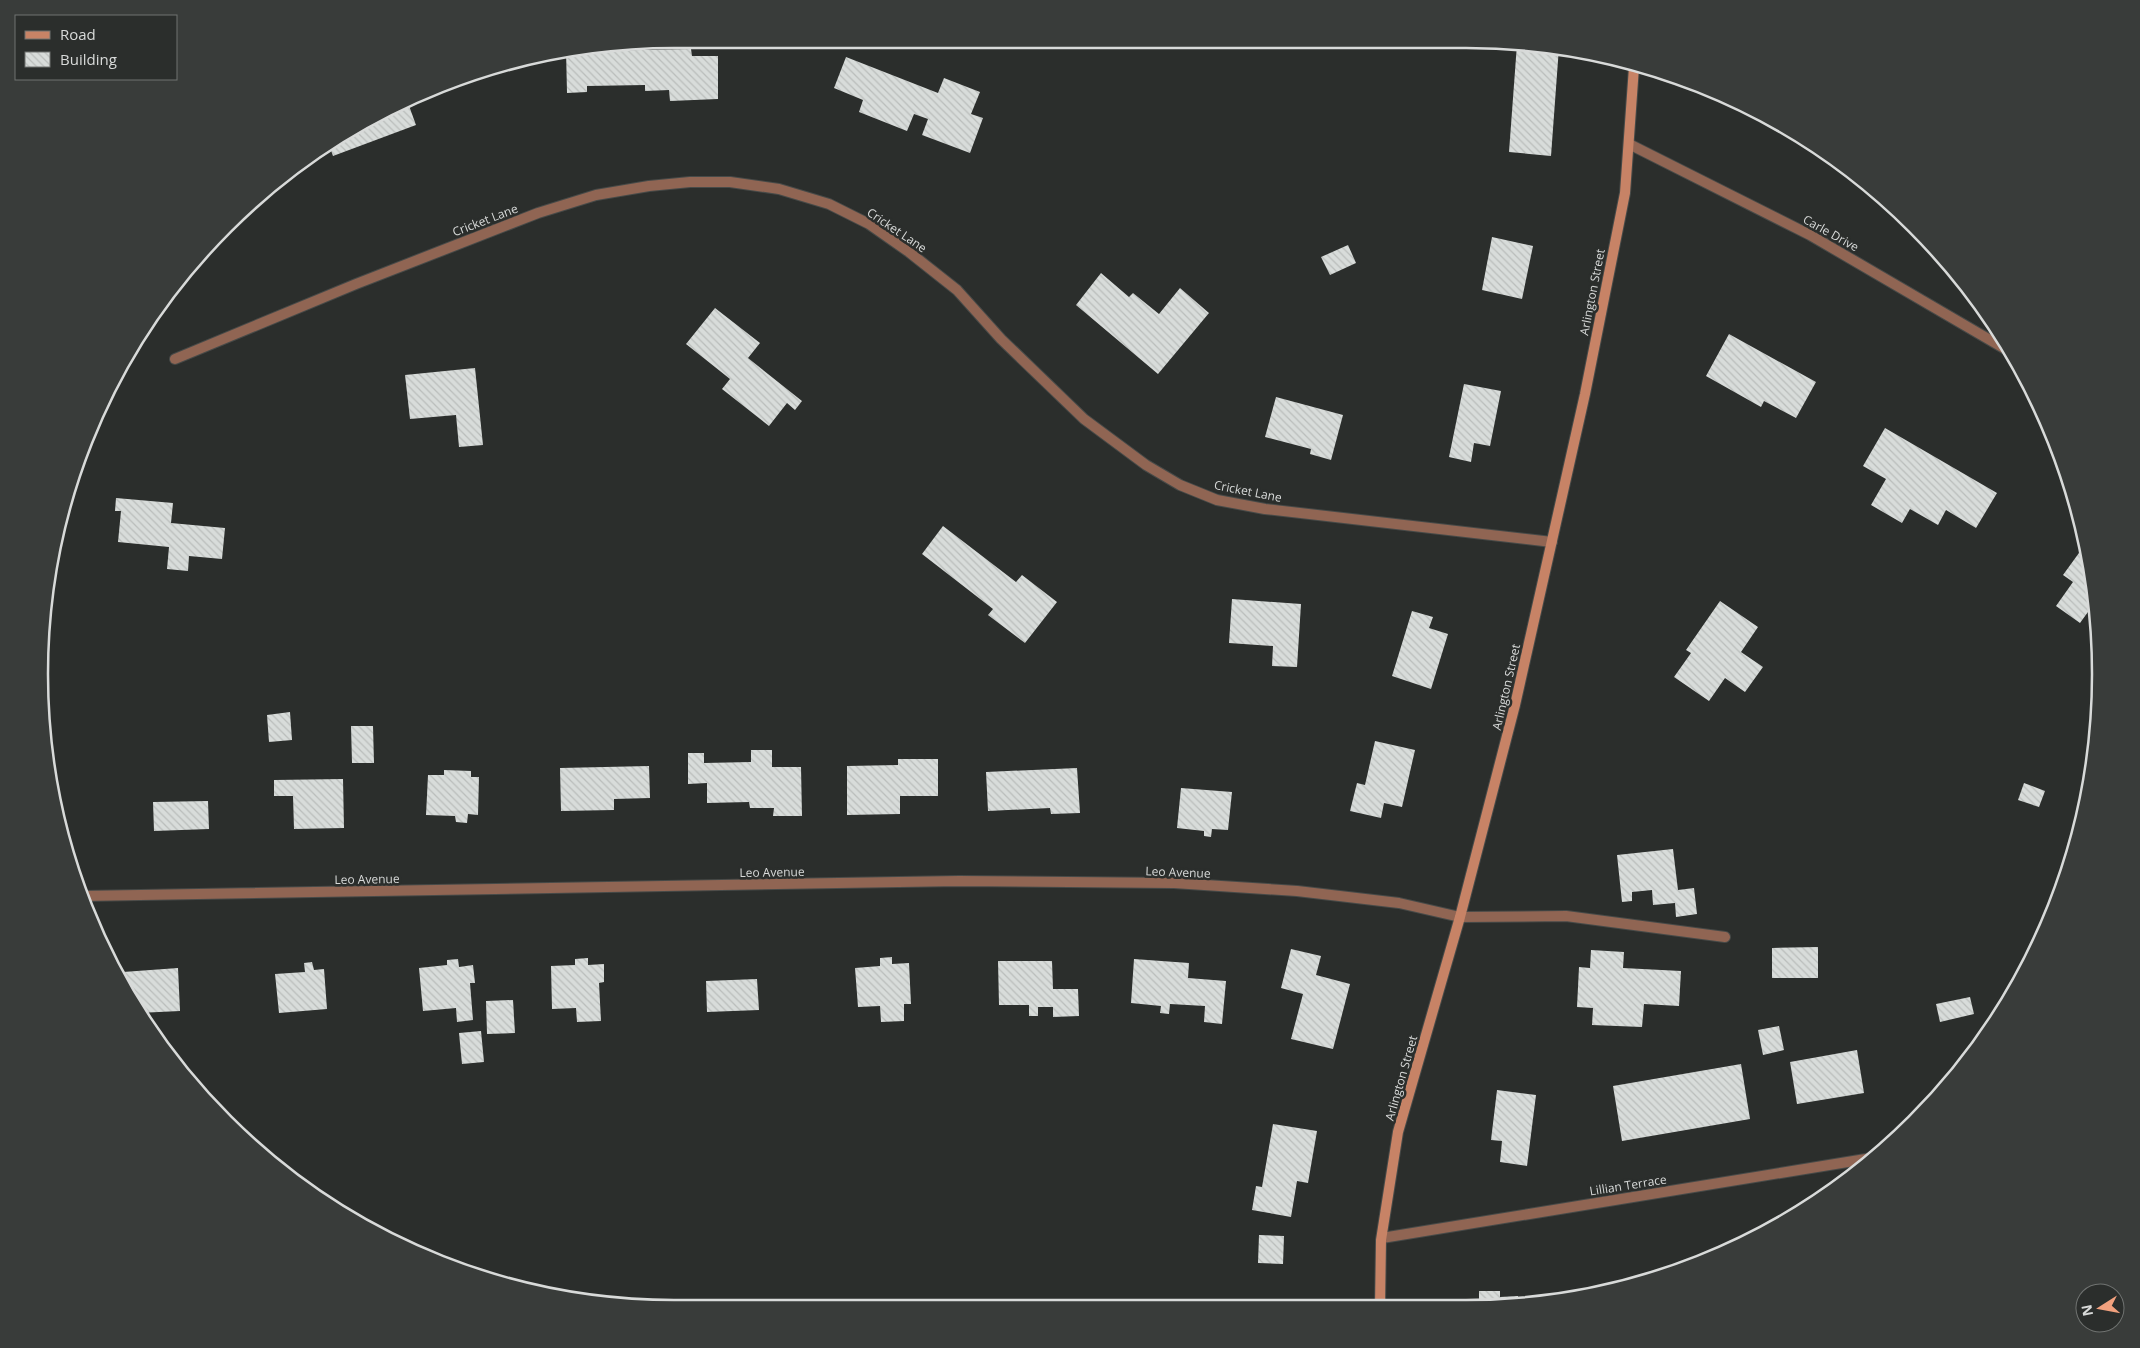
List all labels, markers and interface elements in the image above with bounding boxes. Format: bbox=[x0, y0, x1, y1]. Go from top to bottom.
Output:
legend bbox=[15, 15, 178, 80]
text: Road bbox=[60, 24, 96, 44]
text: Building bbox=[60, 49, 117, 69]
street label: Cricket Lane bbox=[450, 200, 520, 240]
street label: Cricket Lane bbox=[864, 204, 930, 256]
street label: Carle Drive bbox=[1800, 211, 1862, 255]
street label: Arlington Street bbox=[1575, 247, 1609, 337]
street label: Cricket Lane bbox=[1213, 476, 1284, 506]
street label: Arlington Street bbox=[1488, 642, 1524, 732]
street label: Leo Avenue bbox=[1145, 862, 1211, 882]
street label: Leo Avenue bbox=[739, 863, 805, 881]
street label: Leo Avenue bbox=[334, 870, 400, 888]
street label: Arlington Street bbox=[1381, 1033, 1421, 1123]
street label: Lillian Terrace bbox=[1588, 1170, 1668, 1199]
north arrow bbox=[2075, 1283, 2125, 1333]
text: N bbox=[2076, 1303, 2097, 1318]

